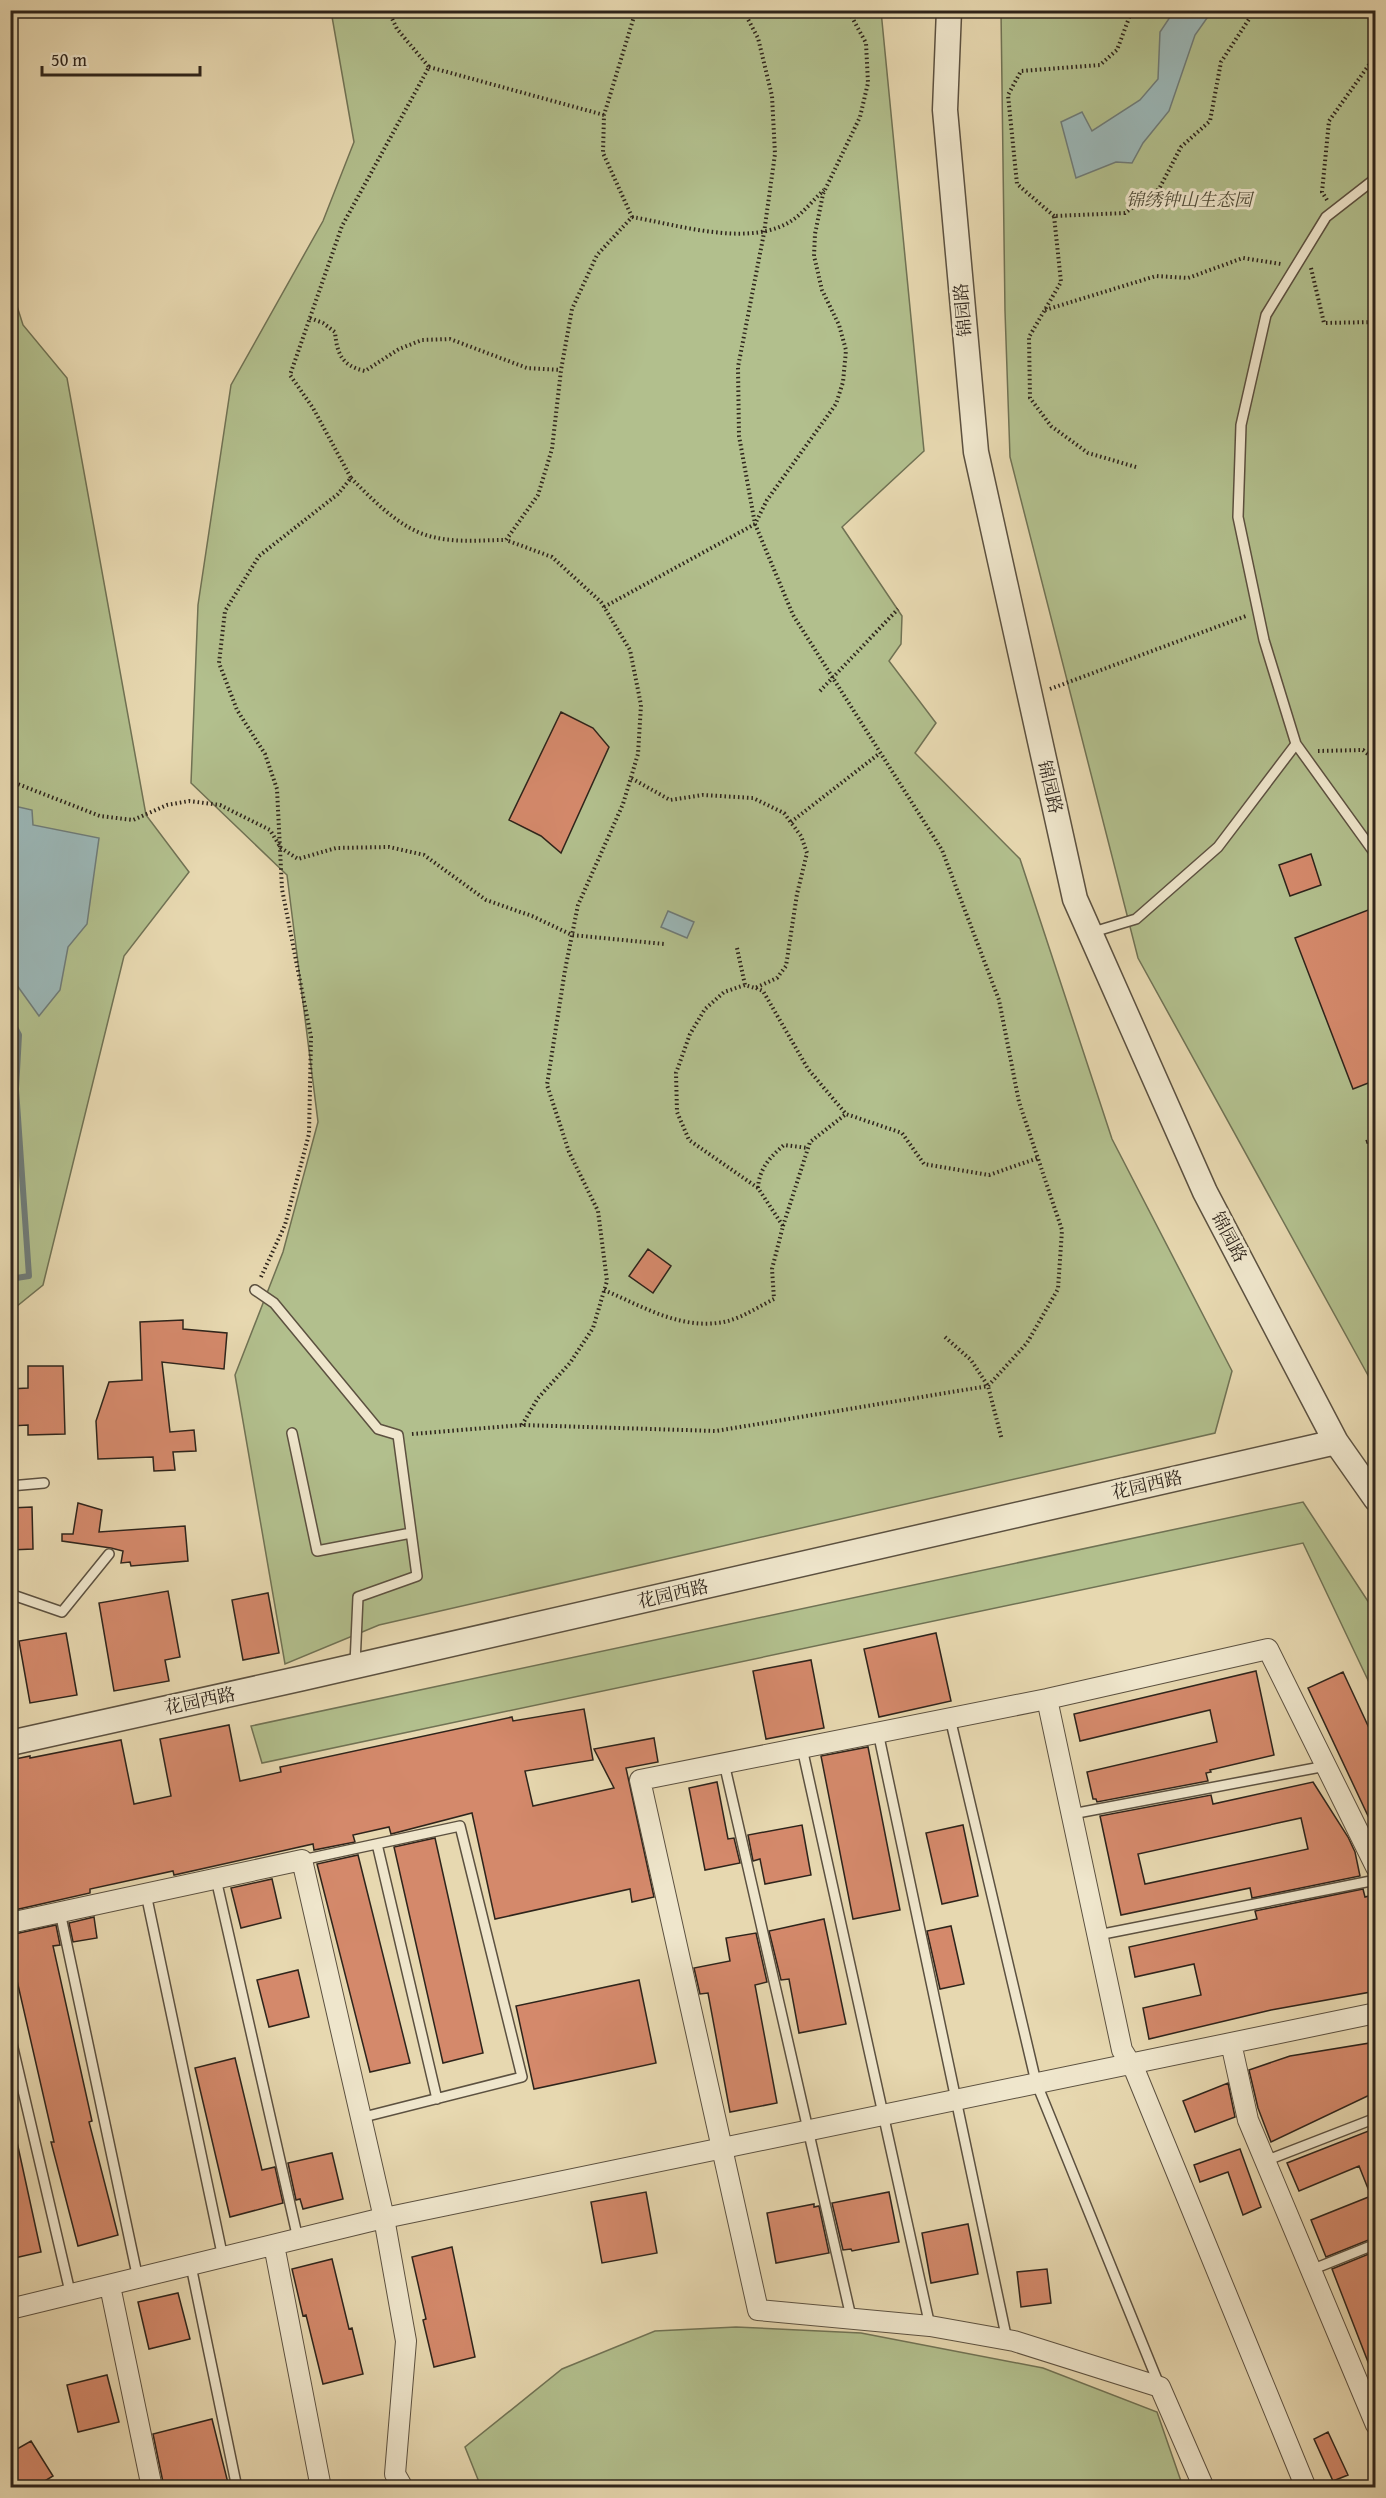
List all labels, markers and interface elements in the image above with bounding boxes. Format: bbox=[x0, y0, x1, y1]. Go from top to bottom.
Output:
scale bar bbox=[42, 39, 200, 77]
text: 50 m bbox=[51, 46, 87, 73]
park label: 锦绣钟山生态园 bbox=[1126, 186, 1255, 213]
street label: 锦园路 bbox=[947, 282, 978, 338]
street label: 锦园路 bbox=[1031, 758, 1070, 816]
street label: 锦园路 bbox=[1205, 1207, 1254, 1267]
street label: 花园西路 bbox=[1109, 1463, 1185, 1506]
street label: 花园西路 bbox=[635, 1572, 711, 1615]
street label: 花园西路 bbox=[162, 1680, 238, 1721]

